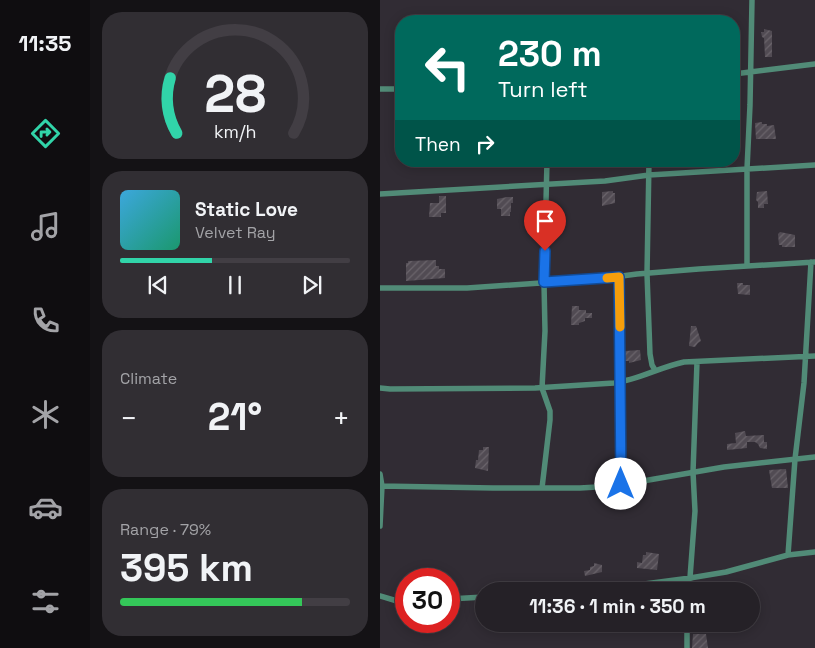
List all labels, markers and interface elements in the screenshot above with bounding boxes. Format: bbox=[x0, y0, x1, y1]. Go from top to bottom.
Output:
text: 11:35 bbox=[18, 29, 72, 57]
text: 230 m bbox=[498, 32, 602, 76]
icon: left bbox=[415, 35, 480, 100]
text: 28 bbox=[204, 61, 266, 127]
text: Turn left bbox=[498, 75, 588, 103]
icon: directions bbox=[28, 116, 63, 151]
text: km/h bbox=[214, 120, 256, 143]
icon: right bbox=[471, 130, 499, 158]
text: Then bbox=[415, 132, 461, 157]
text: Static Love bbox=[195, 197, 298, 222]
pin bbox=[524, 200, 566, 251]
icon: arrive bbox=[531, 207, 559, 235]
icon: music bbox=[28, 209, 63, 244]
text: Velvet Ray bbox=[195, 222, 276, 243]
icon: previous bbox=[144, 271, 172, 299]
icon: pause bbox=[221, 271, 249, 299]
icon: next bbox=[298, 271, 326, 299]
icon: phone bbox=[28, 303, 63, 338]
text: Climate bbox=[120, 368, 177, 389]
text: 21° bbox=[208, 393, 262, 441]
icon: climate bbox=[28, 397, 63, 432]
text: − bbox=[120, 400, 137, 436]
text: + bbox=[333, 400, 350, 436]
position arrow bbox=[594, 457, 646, 509]
icon: car bbox=[28, 490, 63, 525]
text: Range · 79% bbox=[120, 519, 211, 540]
text: 395 km bbox=[120, 544, 253, 592]
speed limit sign: 30 bbox=[395, 568, 460, 633]
icon: filters bbox=[28, 584, 63, 619]
text: 11:36 · 1 min · 350 m bbox=[529, 594, 706, 619]

